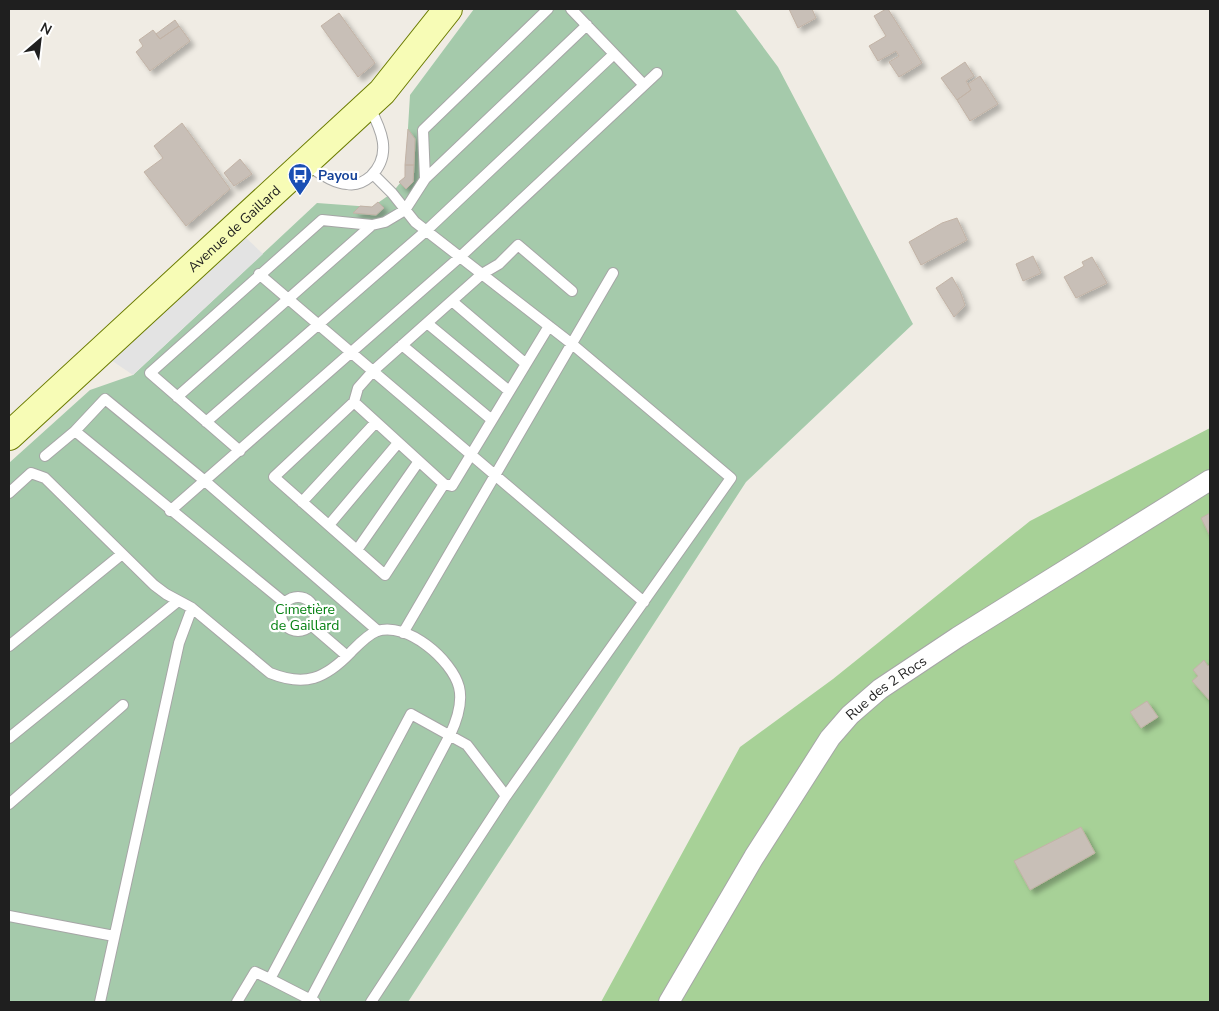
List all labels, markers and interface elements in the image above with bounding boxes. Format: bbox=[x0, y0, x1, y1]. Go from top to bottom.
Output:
north arrow bbox=[15, 15, 65, 65]
text: N bbox=[37, 18, 55, 40]
bus stop icon: Payou bbox=[287, 162, 313, 196]
place label: Payou bbox=[318, 166, 358, 185]
street label: Avenue de Gaillard bbox=[183, 181, 285, 276]
park label: Cimetière de Gaillard bbox=[271, 600, 339, 635]
street label: Rue des 2 Rocs bbox=[842, 651, 930, 724]

